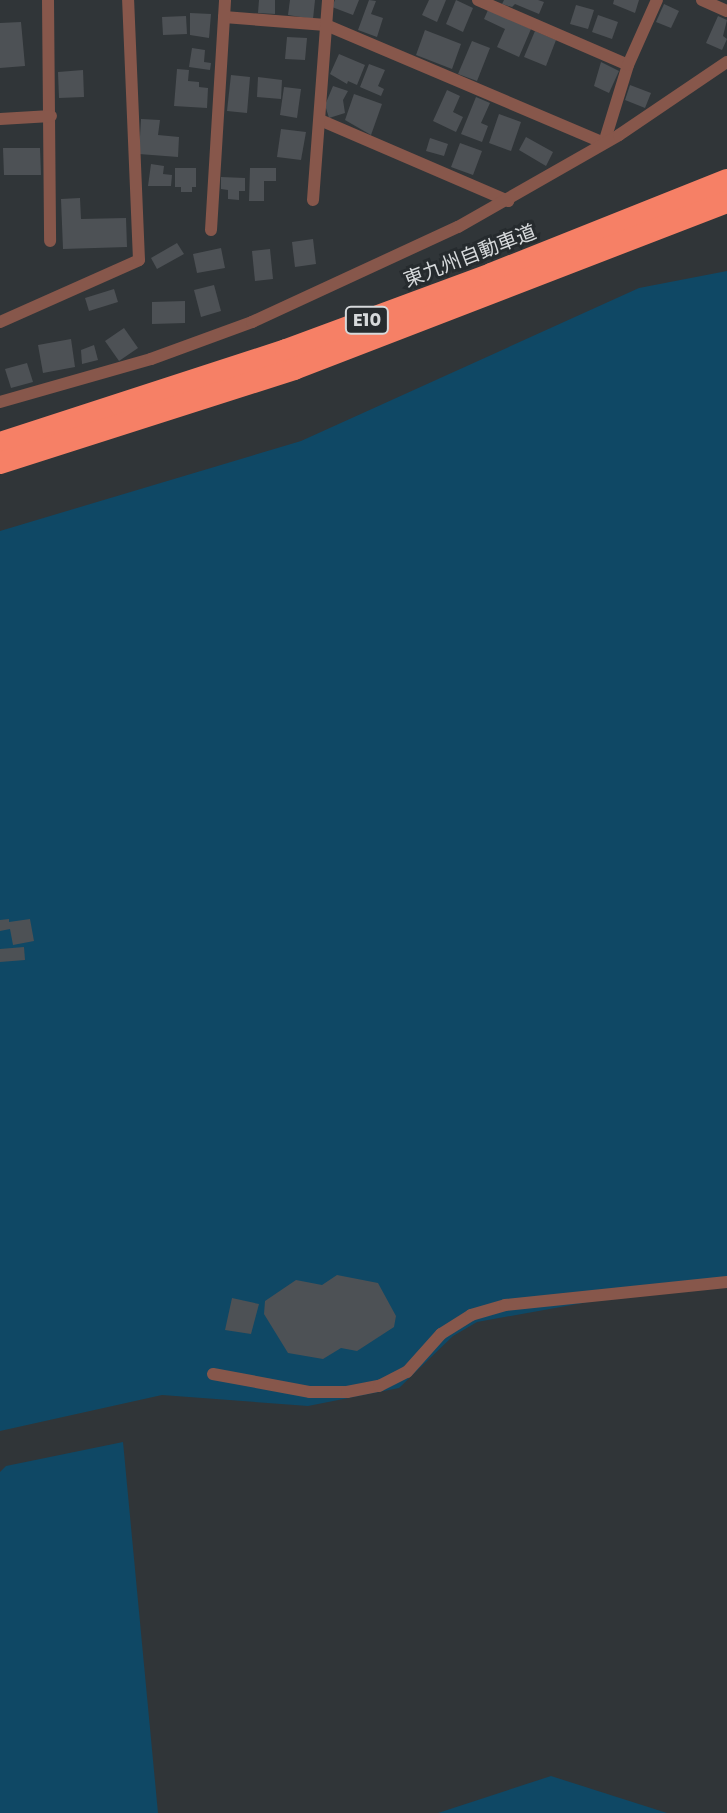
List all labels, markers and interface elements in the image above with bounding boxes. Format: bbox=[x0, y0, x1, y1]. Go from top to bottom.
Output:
street label: 東九州自動車道 bbox=[400, 220, 540, 292]
road number: E10 bbox=[343, 306, 391, 334]

